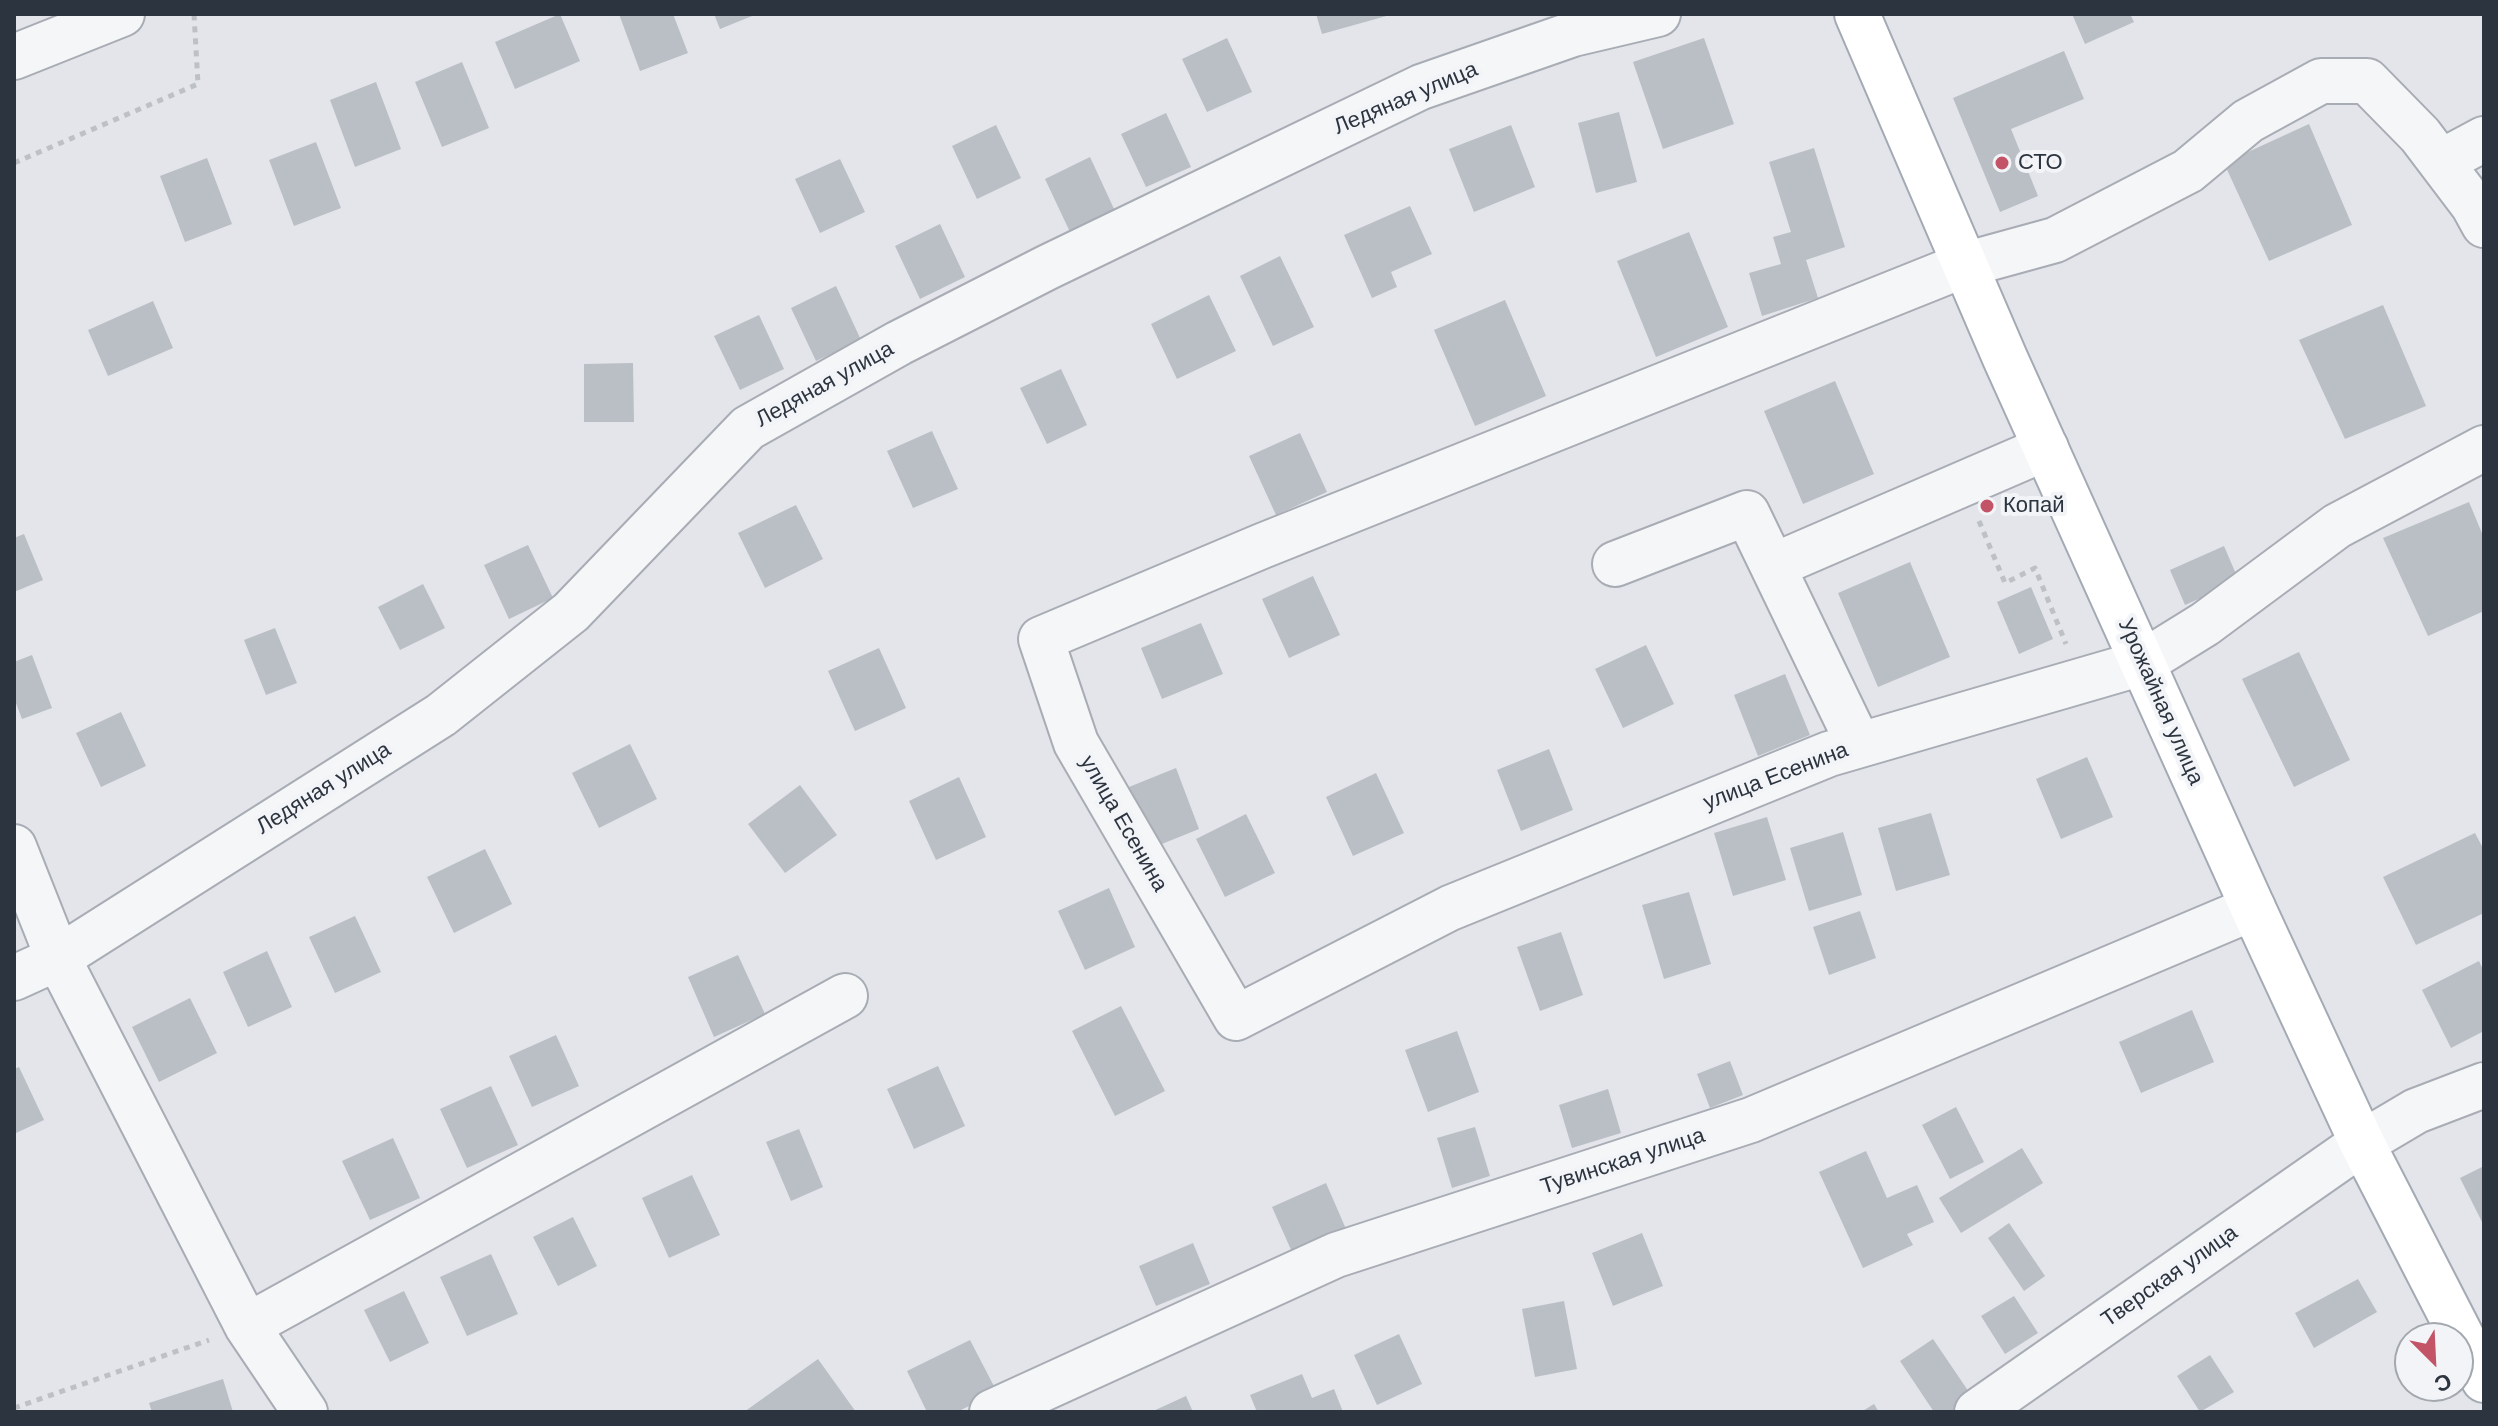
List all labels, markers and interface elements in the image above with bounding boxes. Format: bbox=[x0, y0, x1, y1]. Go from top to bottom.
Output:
street label: Ледяная улица bbox=[1330, 57, 1482, 141]
place label: СТО bbox=[2018, 150, 2063, 176]
marker: СТО bbox=[1993, 154, 2011, 172]
street label: Ледяная улица bbox=[751, 336, 899, 434]
place label: Копай bbox=[2003, 493, 2064, 519]
marker: Копай bbox=[1978, 497, 1996, 515]
street label: Урожайная улица bbox=[2112, 615, 2208, 789]
street label: Ледяная улица bbox=[252, 737, 396, 841]
street label: улица Есенина bbox=[1700, 737, 1852, 817]
street label: улица Есенина bbox=[1073, 751, 1173, 897]
street label: Тувинская улица bbox=[1538, 1123, 1708, 1201]
street label: Тверская улица bbox=[2097, 1220, 2243, 1334]
north arrow bbox=[2394, 1322, 2474, 1402]
text: С bbox=[2430, 1366, 2456, 1399]

